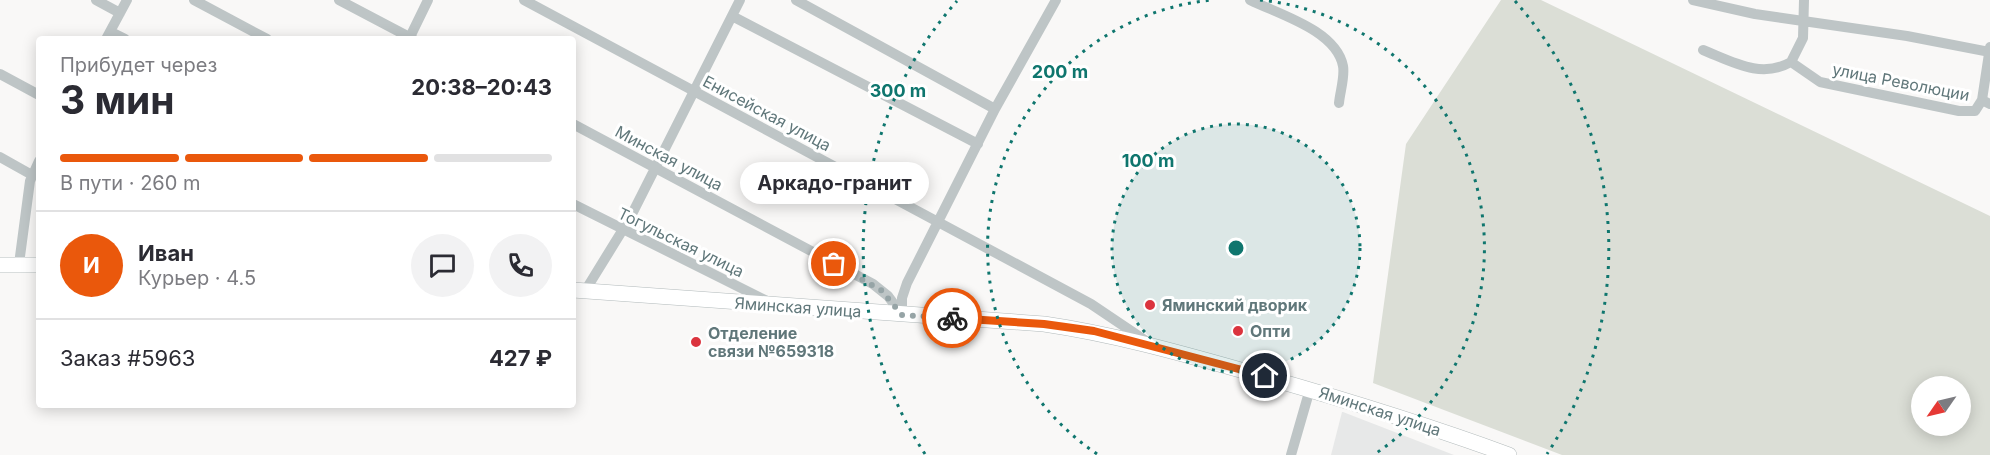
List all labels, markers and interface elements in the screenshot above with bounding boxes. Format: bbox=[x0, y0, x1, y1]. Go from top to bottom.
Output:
text: Прибудет через bbox=[60, 53, 217, 77]
street label: улица Революции bbox=[1831, 59, 1971, 105]
text: 200 m bbox=[1032, 61, 1088, 82]
street label: Енисейская улица bbox=[700, 71, 834, 155]
text: 20:38–20:43 bbox=[411, 74, 552, 100]
text: 3 мин bbox=[60, 76, 175, 123]
text: 300 m bbox=[870, 80, 926, 101]
street label: Минская улица bbox=[612, 121, 726, 195]
text: 100 m bbox=[1122, 150, 1174, 171]
callout: Аркадо-гранит bbox=[740, 162, 928, 204]
text: В пути · 260 m bbox=[60, 171, 201, 195]
text: Аркадо-гранит bbox=[757, 171, 912, 195]
street label: Тогульская улица bbox=[615, 203, 747, 281]
button: chat bbox=[411, 234, 474, 297]
button: phone bbox=[489, 234, 552, 297]
pin bbox=[808, 238, 859, 289]
centre of rings bbox=[1226, 238, 1246, 258]
text: Иван bbox=[138, 240, 194, 266]
icon: bag bbox=[817, 247, 850, 280]
text: И bbox=[83, 252, 100, 278]
text: Курьер · 4.5 bbox=[138, 266, 256, 290]
courier bbox=[922, 288, 982, 348]
street label: Яминская улица bbox=[734, 293, 862, 321]
place label: Яминский дворик bbox=[1162, 295, 1308, 315]
marker: Яминский дворик bbox=[1143, 298, 1157, 312]
icon: bike bbox=[936, 302, 969, 335]
place label: Опти bbox=[1250, 321, 1290, 341]
place label: Отделение связи №659318 bbox=[708, 323, 834, 361]
marker: Опти bbox=[1231, 324, 1245, 338]
marker: Отделение связи №659318 bbox=[689, 335, 703, 349]
text: Заказ #5963 bbox=[60, 345, 195, 371]
text: 427 ₽ bbox=[489, 345, 552, 371]
pin bbox=[1239, 350, 1290, 401]
icon: home bbox=[1248, 359, 1281, 392]
north arrow bbox=[1911, 376, 1971, 436]
map controls bbox=[1911, 376, 1971, 436]
street label: Яминская улица bbox=[1316, 382, 1444, 440]

